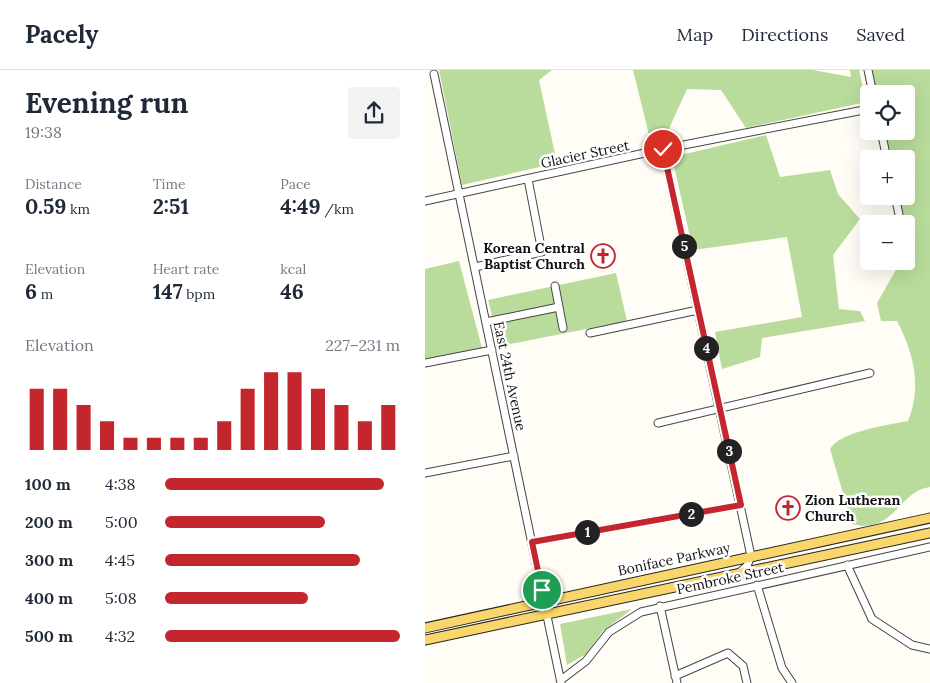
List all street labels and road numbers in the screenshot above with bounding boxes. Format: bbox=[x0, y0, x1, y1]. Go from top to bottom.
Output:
street label: Glacier Street bbox=[539, 136, 631, 172]
street label: East 24th Avenue bbox=[490, 320, 530, 433]
street label: Boniface Parkway bbox=[616, 538, 733, 580]
street label: Pembroke Street bbox=[675, 558, 786, 598]

